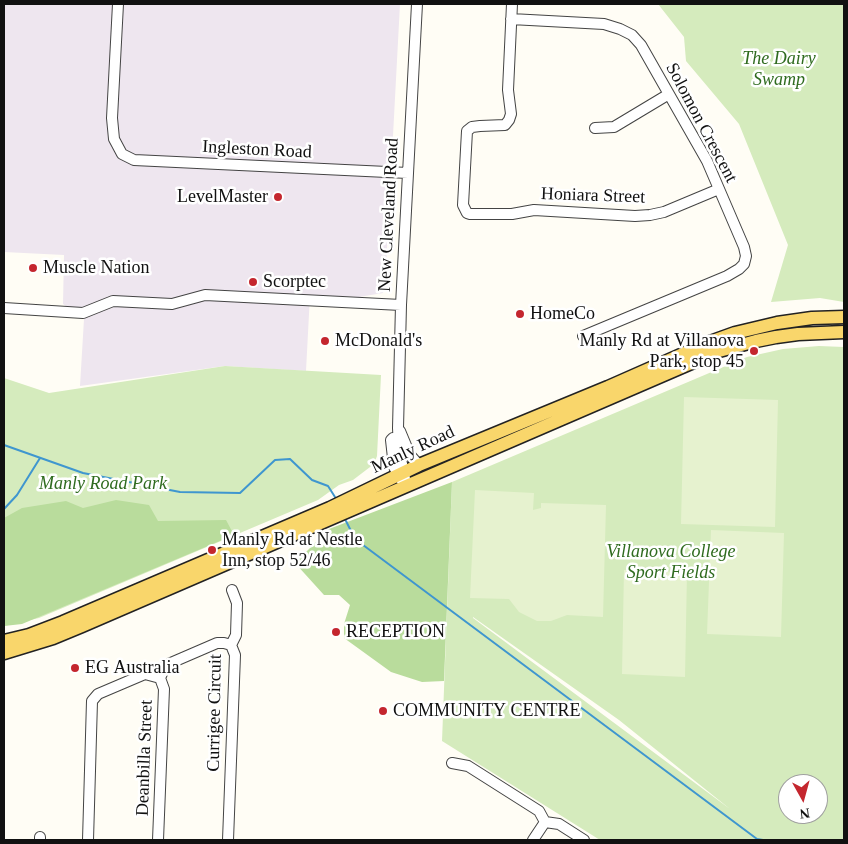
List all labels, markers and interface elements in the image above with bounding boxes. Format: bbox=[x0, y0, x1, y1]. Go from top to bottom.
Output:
park label: The Dairy Swamp bbox=[742, 48, 816, 90]
street label: Solomon Crescent bbox=[660, 59, 742, 187]
street label: Ingleston Road bbox=[202, 136, 312, 164]
street label: New Cleveland Road bbox=[374, 138, 404, 292]
street label: Honiara Street bbox=[540, 183, 646, 209]
place label: LevelMaster bbox=[177, 186, 268, 208]
marker: LevelMaster bbox=[272, 191, 284, 203]
place label: Muscle Nation bbox=[43, 257, 149, 279]
marker: Muscle Nation bbox=[27, 262, 39, 274]
place label: Scorptec bbox=[263, 271, 326, 293]
marker: Scorptec bbox=[247, 276, 259, 288]
place label: HomeCo bbox=[530, 303, 595, 325]
marker: HomeCo bbox=[514, 308, 526, 320]
place label: McDonald's bbox=[335, 330, 422, 352]
place label: Manly Rd at Villanova Park, stop 45 bbox=[580, 330, 744, 372]
marker: McDonald's bbox=[319, 335, 331, 347]
marker: Manly Rd at Villanova Park, stop 45 bbox=[748, 345, 760, 357]
street label: Manly Road bbox=[368, 421, 458, 479]
park label: Manly Road Park bbox=[39, 473, 167, 495]
place label: Manly Rd at Nestle Inn, stop 52/46 bbox=[222, 529, 362, 572]
park label: Villanova College Sport Fields bbox=[606, 541, 736, 584]
marker: Manly Rd at Nestle Inn, stop 52/46 bbox=[206, 544, 218, 556]
place label: RECEPTION bbox=[346, 621, 445, 643]
marker: RECEPTION bbox=[330, 626, 342, 638]
street label: Currigee Circuit bbox=[203, 654, 227, 772]
place label: EG Australia bbox=[85, 657, 179, 679]
marker: EG Australia bbox=[69, 662, 81, 674]
street label: Deanbilla Street bbox=[132, 699, 158, 817]
place label: COMMUNITY CENTRE bbox=[393, 700, 580, 722]
marker: COMMUNITY CENTRE bbox=[377, 705, 389, 717]
north arrow bbox=[778, 774, 828, 824]
text: N bbox=[799, 805, 811, 821]

